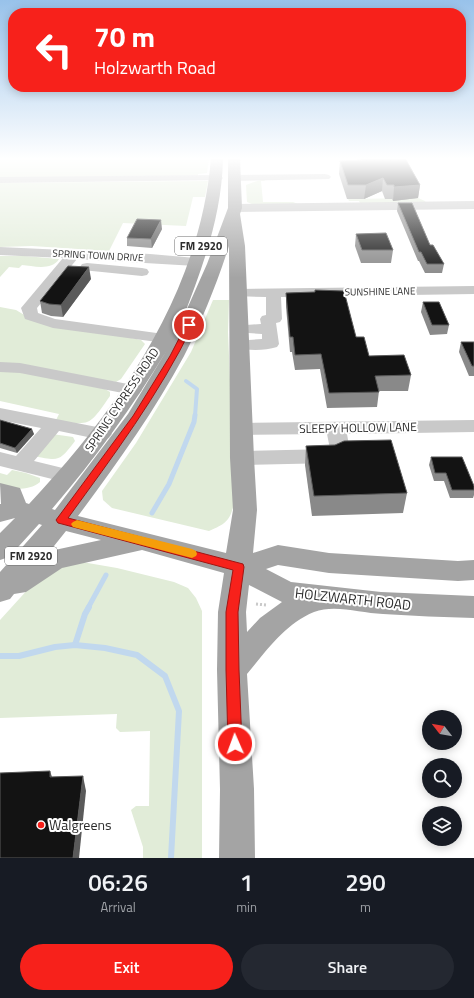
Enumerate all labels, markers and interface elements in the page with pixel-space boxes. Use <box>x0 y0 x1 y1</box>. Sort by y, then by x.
text: 70 m <box>94 15 155 58</box>
icon: left <box>28 24 80 76</box>
text: Holzwarth Road <box>94 54 216 81</box>
road number: FM 2920 <box>175 237 227 255</box>
street label: SPRING TOWN DRIVE <box>52 246 144 265</box>
street label: SUNSHINE LANE <box>344 283 416 300</box>
pin <box>172 308 206 342</box>
icon: arrive <box>178 314 200 336</box>
street label: SPRING CYPRESS ROAD <box>80 344 164 456</box>
street label: SLEEPY HOLLOW LANE <box>299 417 417 438</box>
road number: FM 2920 <box>5 547 57 565</box>
street label: HOLZWARTH ROAD <box>294 582 412 615</box>
north arrow <box>422 710 462 750</box>
map controls <box>422 710 462 846</box>
position arrow <box>214 723 256 765</box>
button: search <box>422 758 462 798</box>
button: layers <box>422 806 462 846</box>
place label: Walgreens <box>49 814 112 835</box>
marker: Walgreens <box>36 820 46 830</box>
text: 06:26 <box>88 864 148 900</box>
text: 1 <box>240 864 253 900</box>
text: 290 <box>345 864 386 900</box>
text: Arrival <box>100 897 136 917</box>
text: min <box>236 897 257 917</box>
text: m <box>360 897 371 917</box>
button: Exit <box>20 944 233 990</box>
button: Share <box>241 944 454 990</box>

